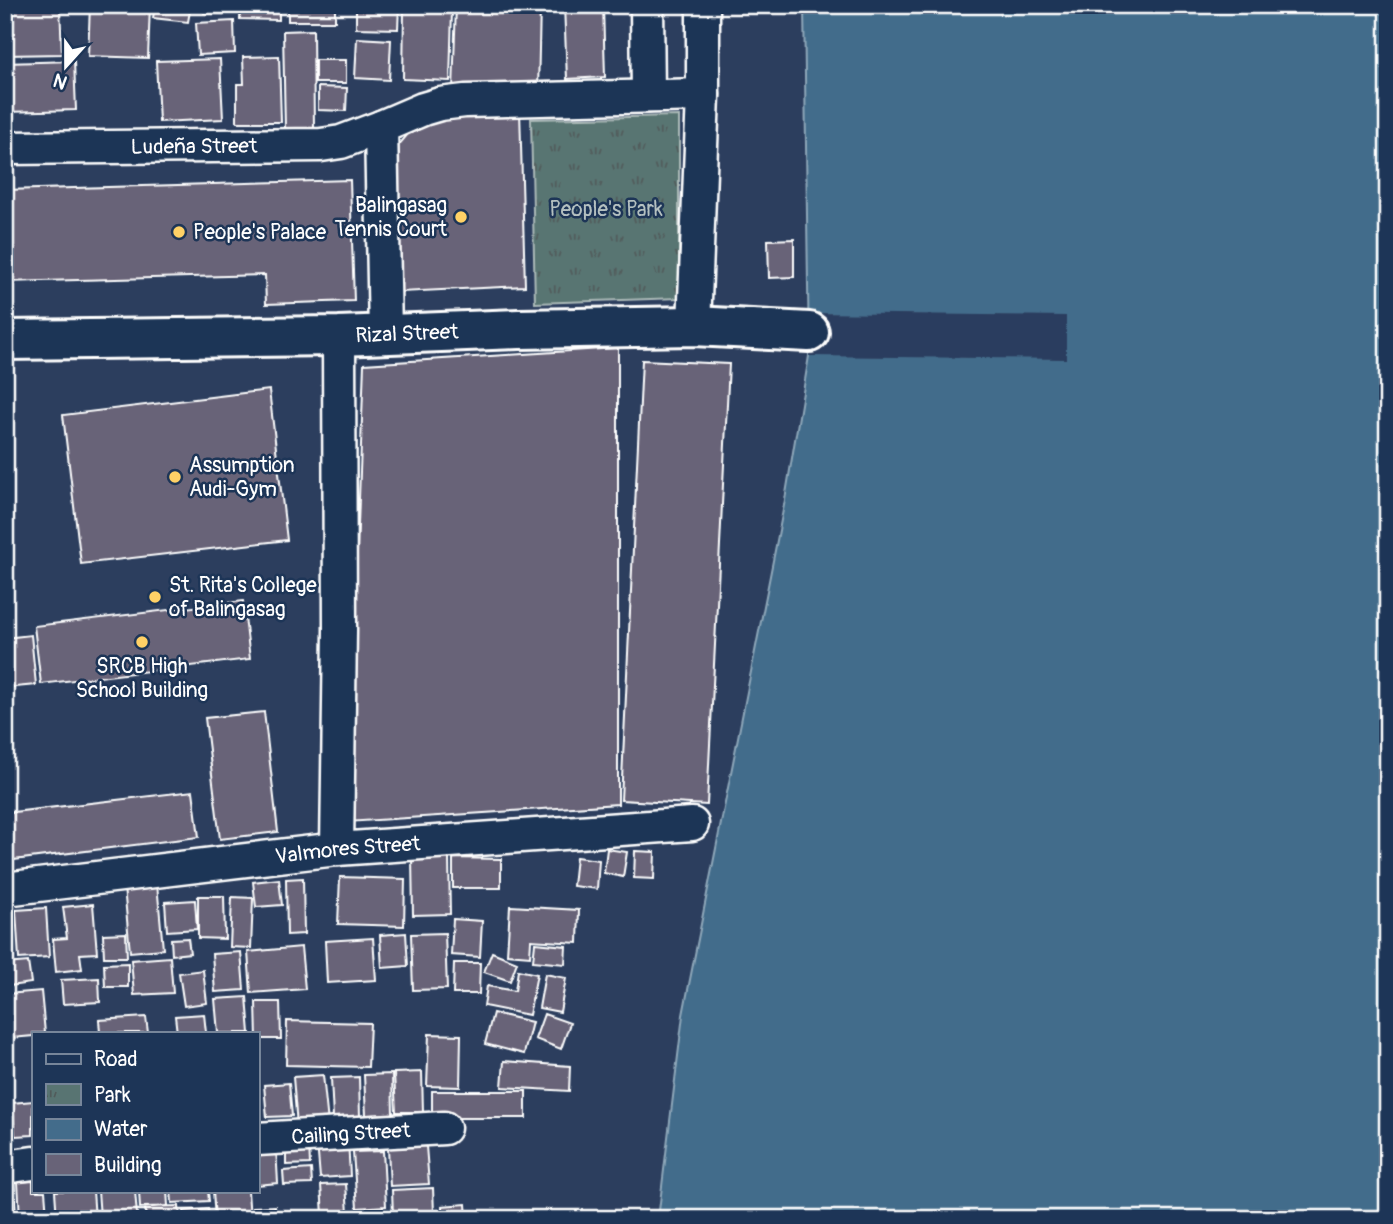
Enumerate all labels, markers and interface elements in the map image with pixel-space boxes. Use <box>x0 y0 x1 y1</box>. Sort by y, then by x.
north arrow <box>32 32 102 102</box>
text: N <box>50 67 71 94</box>
street label: Ludeña Street <box>131 132 258 160</box>
place label: Balingasag Tennis Court <box>334 192 448 243</box>
park label: People's Park <box>549 196 663 223</box>
marker: Balingasag Tennis Court <box>453 209 469 225</box>
place label: People's Palace <box>193 219 327 246</box>
marker: People's Palace <box>171 224 187 240</box>
street label: Rizal Street <box>355 318 460 349</box>
place label: Assumption Audi-Gym <box>189 452 295 503</box>
marker: Assumption Audi-Gym <box>167 469 183 485</box>
place label: St. Rita's College of Balingasag <box>169 572 317 623</box>
marker: St. Rita's College of Balingasag <box>147 589 163 605</box>
marker: SRCB High School Building <box>134 634 150 650</box>
place label: SRCB High School Building <box>76 653 208 704</box>
street label: Valmores Street <box>274 830 422 870</box>
legend <box>32 1032 259 1192</box>
text: Road <box>94 1046 138 1073</box>
text: Park <box>94 1082 131 1109</box>
text: Water <box>94 1116 148 1143</box>
street label: Cailing Street <box>291 1116 412 1150</box>
text: Building <box>94 1152 161 1179</box>

